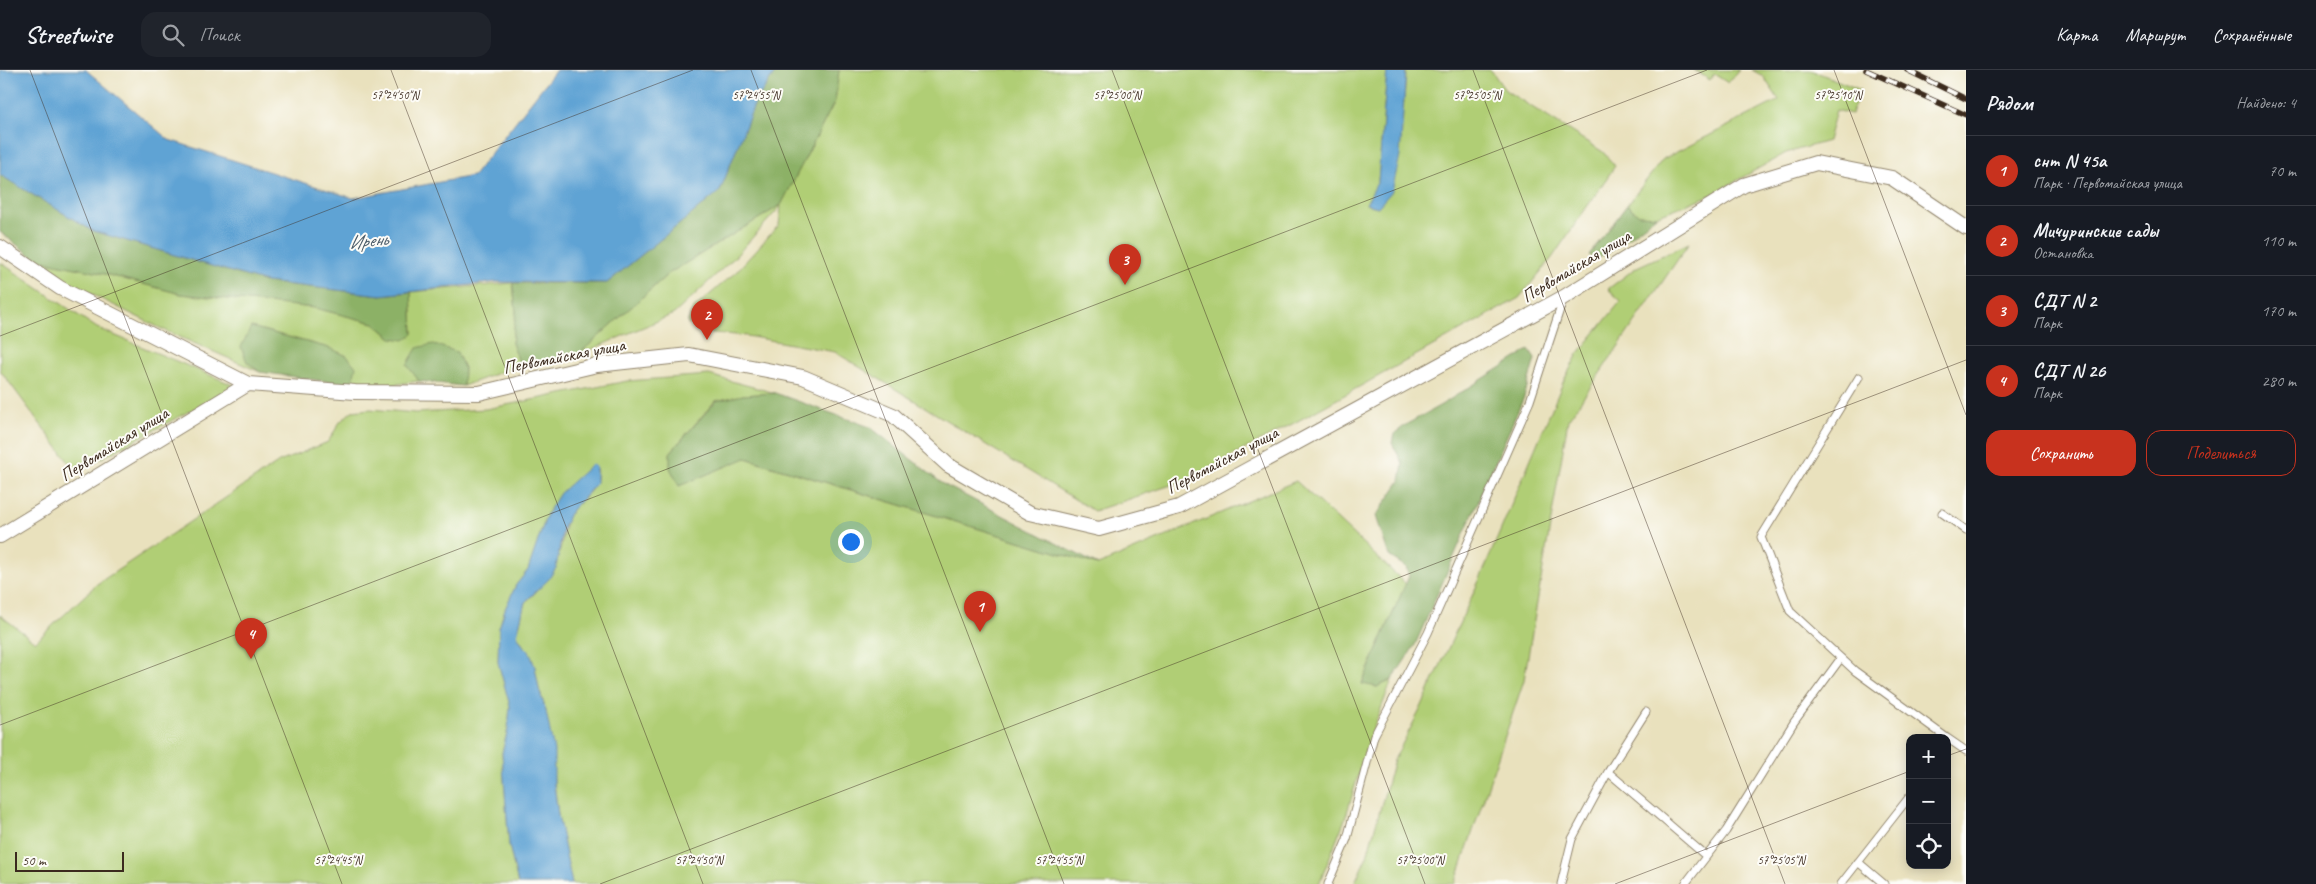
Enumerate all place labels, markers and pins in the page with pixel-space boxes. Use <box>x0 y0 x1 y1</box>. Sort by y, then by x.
pin: 3 <box>1109 244 1141 285</box>
pin: 2 <box>691 299 723 340</box>
pin: 1 <box>964 591 996 632</box>
pin: 4 <box>235 618 267 659</box>

